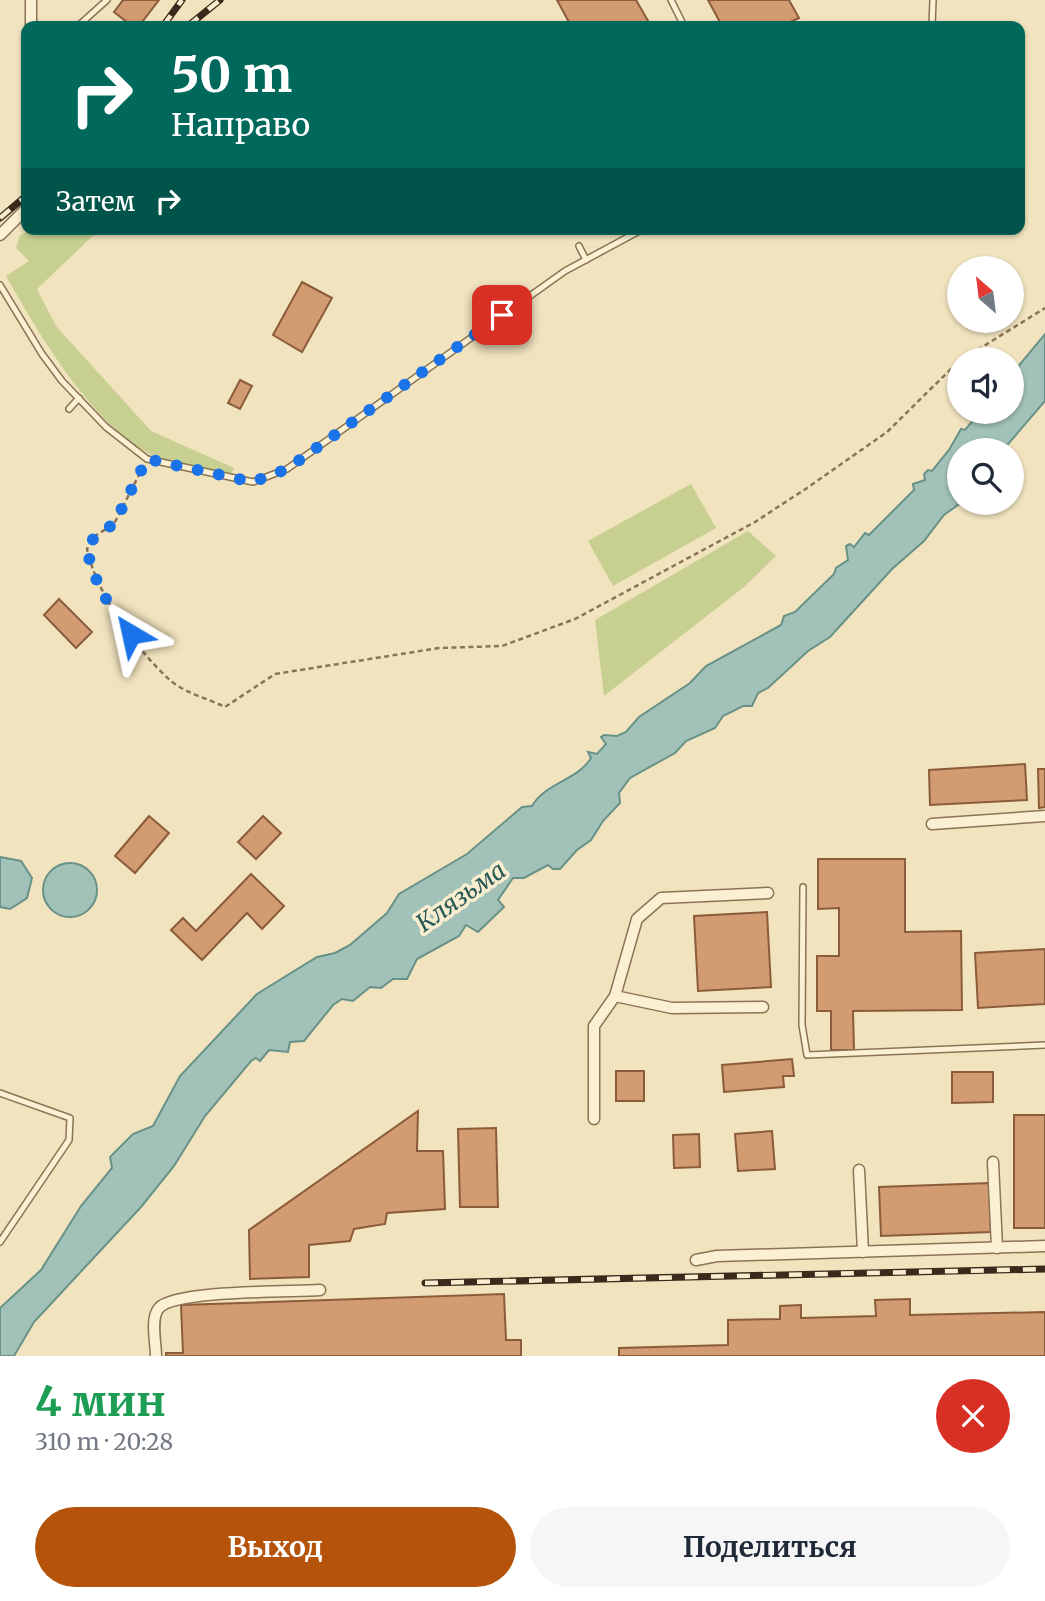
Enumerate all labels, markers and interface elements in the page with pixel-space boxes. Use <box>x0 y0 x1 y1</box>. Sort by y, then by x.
text: 50 m <box>171 44 292 105</box>
icon: right <box>56 49 147 140</box>
text: Направо <box>171 105 310 145</box>
icon: right <box>149 182 187 220</box>
text: Затем <box>56 185 135 218</box>
north arrow <box>947 256 1024 332</box>
map controls <box>947 256 1024 515</box>
pin <box>472 285 532 345</box>
icon: arrive <box>483 296 521 334</box>
button: sound <box>947 347 1024 424</box>
button: search <box>947 438 1024 515</box>
position arrow <box>94 597 168 671</box>
water label: Клязьма <box>410 855 511 939</box>
text: 4 мин <box>35 1375 166 1427</box>
button: close <box>936 1379 1010 1453</box>
text: 310 m · 20:28 <box>35 1427 173 1456</box>
button: Выход <box>35 1507 516 1587</box>
button: Поделиться <box>530 1507 1010 1587</box>

